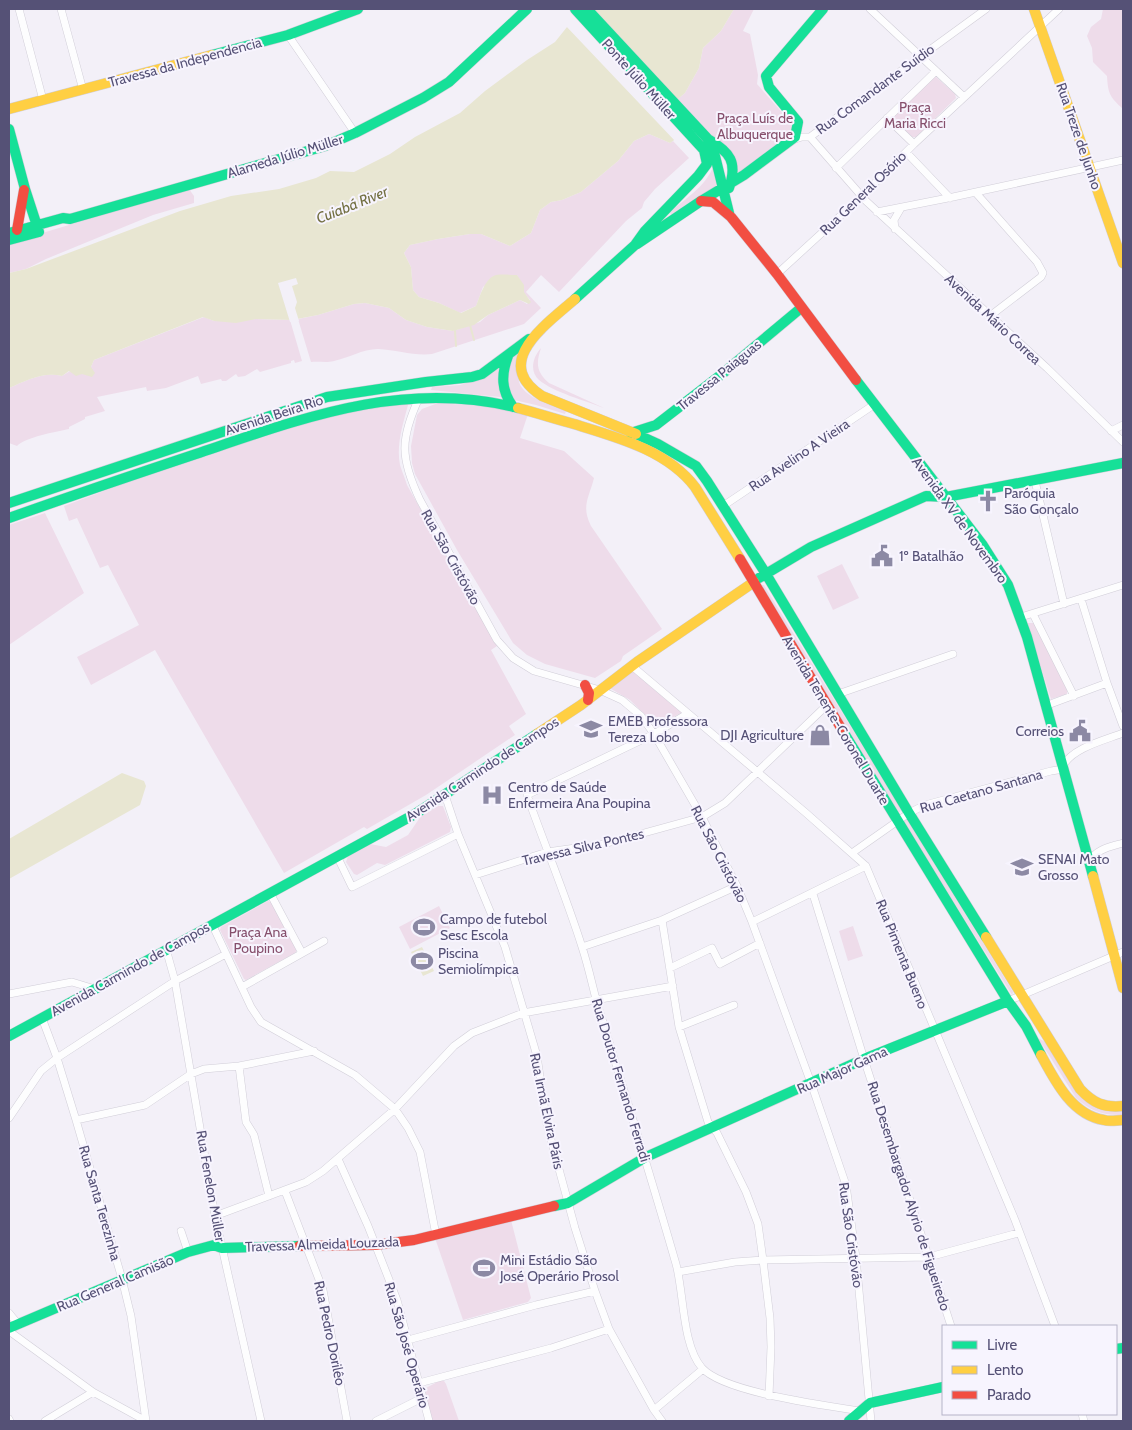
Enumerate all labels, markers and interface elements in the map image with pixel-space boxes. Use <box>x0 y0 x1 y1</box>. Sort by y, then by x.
street label: Travessa da Independencia <box>106 33 264 91</box>
street label: Ponte Júlio Müller <box>598 35 680 124</box>
street label: Rua Comandante Suídio <box>812 40 938 138</box>
street label: Rua Treze de Junho <box>1052 80 1106 192</box>
park label: Praça Maria Ricci <box>884 98 946 132</box>
park label: Praça Luís de Albuquerque <box>717 109 793 143</box>
street label: Alameda Júlio Müller <box>225 130 346 182</box>
street label: Rua General Osório <box>816 147 910 239</box>
water label: Cuiabá River <box>314 182 392 228</box>
street label: Avenida Mário Correa <box>941 270 1045 369</box>
street label: Travessa Paiaguas <box>673 335 765 415</box>
street label: Avenida Beira Rio <box>223 391 326 439</box>
street label: Rua Avelino A Vieira <box>745 415 853 495</box>
street label: Avenida XV de Novembro <box>908 453 1012 587</box>
place label: Paróquia São Gonçalo <box>1004 484 1079 518</box>
church icon: Paróquia São Gonçalo <box>975 488 1001 514</box>
street label: Rua São Cristóvão <box>417 506 485 608</box>
public building icon: 1º Batalhão <box>869 543 895 569</box>
place label: 1º Batalhão <box>899 547 964 565</box>
street label: Avenida Tenente-Coronel Duarte <box>778 632 894 808</box>
place label: EMEB Professora Tereza Lobo <box>608 712 708 746</box>
street label: Avenida Carmindo de Campos <box>402 713 562 825</box>
school or university icon: EMEB Professora Tereza Lobo <box>578 716 604 742</box>
public building icon: Correios <box>1067 718 1093 744</box>
shop icon: DJI Agriculture <box>807 722 833 748</box>
place label: Correios <box>1016 722 1064 740</box>
place label: DJI Agriculture <box>720 726 804 744</box>
street label: Rua Caetano Santana <box>918 765 1045 817</box>
place label: Centro de Saúde Enfermeira Ana Poupina <box>508 778 651 812</box>
hospital icon: Centro de Saúde Enfermeira Ana Poupina <box>479 782 505 808</box>
street label: Rua São Cristóvão <box>687 803 751 906</box>
street label: Travessa Silva Pontes <box>520 824 646 870</box>
place label: SENAI Mato Grosso <box>1038 850 1110 884</box>
school or university icon: SENAI Mato Grosso <box>1009 854 1035 880</box>
street label: Rua Pimenta Bueno <box>872 897 932 1012</box>
place label: Campo de futebol Sesc Escola <box>440 910 548 944</box>
sports icon: Campo de futebol Sesc Escola <box>411 914 437 940</box>
street label: Avenida Carmindo de Campos <box>47 918 213 1020</box>
park label: Praça Ana Poupino <box>229 923 287 957</box>
place label: Piscina Semiolímpica <box>438 944 519 978</box>
sports icon: Piscina Semiolímpica <box>409 948 435 974</box>
street label: Rua Doutor Fernando Ferradi <box>588 996 654 1164</box>
street label: Rua Major Gama <box>794 1042 890 1098</box>
street label: Rua Irmã Elvira Páris <box>526 1051 568 1171</box>
street label: Rua Desembargador Alyrio de Figueiredo <box>863 1079 955 1313</box>
street label: Rua Fenelon Müller <box>192 1129 230 1244</box>
street label: Rua Santa Terezinha <box>75 1143 125 1263</box>
street label: Rua São Cristóvão <box>835 1181 867 1289</box>
street label: Travessa Almeida Louzada <box>245 1232 400 1256</box>
street label: Rua General Camisão <box>54 1250 176 1316</box>
place label: Mini Estádio São José Operário Prosol <box>499 1251 619 1285</box>
sports icon: Mini Estádio São José Operário Prosol <box>471 1255 497 1281</box>
street label: Rua Pedro Dorilêo <box>310 1279 350 1387</box>
street label: Rua São José Operário <box>380 1280 434 1410</box>
legend <box>942 1325 1117 1415</box>
text: Livre <box>987 1336 1018 1354</box>
text: Lento <box>987 1361 1024 1379</box>
text: Parado <box>987 1386 1031 1404</box>

